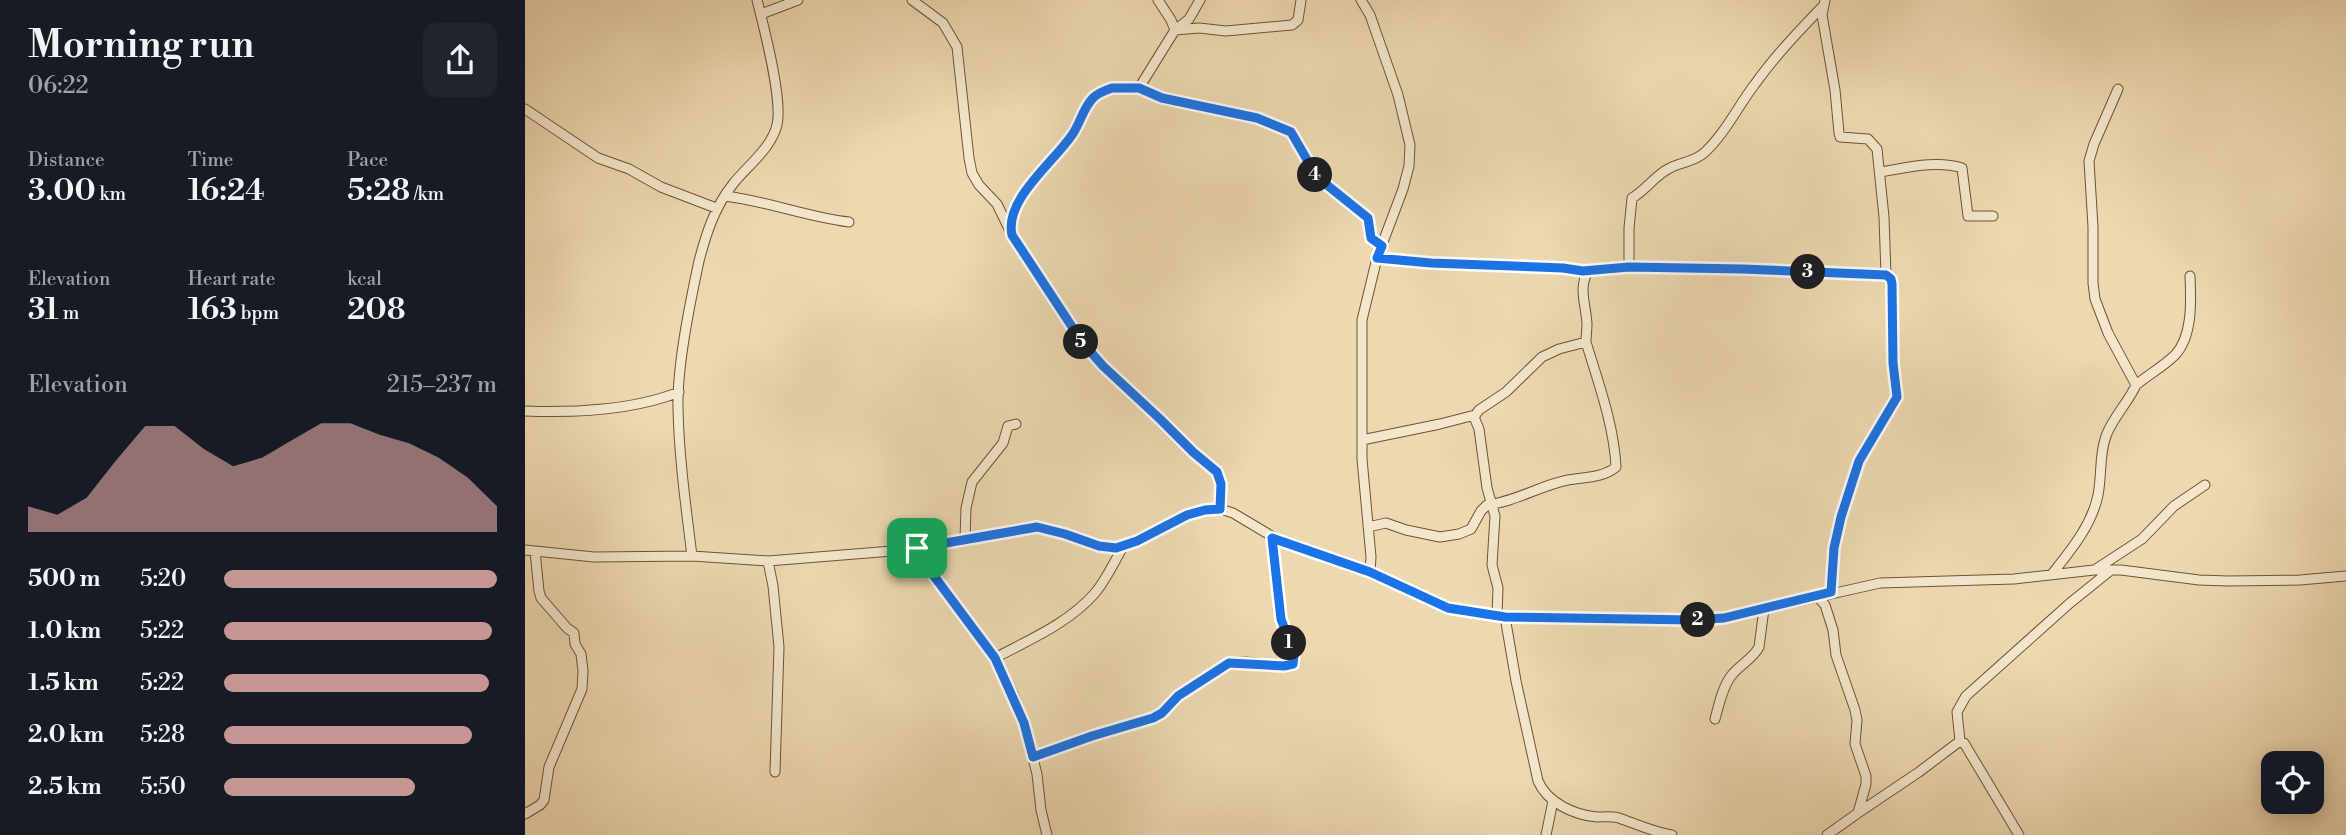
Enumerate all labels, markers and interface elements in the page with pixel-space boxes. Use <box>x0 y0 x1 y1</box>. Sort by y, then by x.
text: Morning run <box>28 22 254 69</box>
button: share <box>423 23 497 97</box>
text: 06:22 <box>28 72 89 100</box>
text: Distance <box>28 148 105 172</box>
text: Time <box>188 148 233 172</box>
text: Pace <box>347 148 388 172</box>
pin: 4 <box>1297 158 1333 192</box>
text: 4 <box>1308 162 1321 186</box>
text: 3.00 <box>28 172 96 210</box>
text: 16:24 <box>188 172 265 210</box>
text: 5:28 <box>347 172 410 210</box>
text: km <box>96 182 126 206</box>
text: /km <box>410 182 444 206</box>
pin: 3 <box>1791 254 1825 290</box>
text: 3 <box>1802 259 1813 283</box>
text: Elevation <box>28 267 110 291</box>
text: Heart rate <box>188 267 275 291</box>
text: kcal <box>347 267 382 291</box>
text: 31 <box>28 291 59 329</box>
text: 163 <box>188 291 237 329</box>
text: 208 <box>347 291 406 329</box>
text: m <box>59 301 79 325</box>
text: bpm <box>237 301 279 325</box>
pin: 5 <box>1063 324 1099 360</box>
text: 5 <box>1075 329 1086 353</box>
text: Elevation <box>28 371 128 399</box>
text: 215–237 m <box>387 371 497 399</box>
pin <box>887 518 947 578</box>
icon: arrive <box>898 529 936 567</box>
text: 500 m <box>28 565 100 593</box>
text: 5:20 <box>140 565 186 593</box>
pin: 2 <box>1681 602 1715 638</box>
text: 2 <box>1692 607 1703 631</box>
text: 1.0 km <box>28 617 101 645</box>
text: 5:22 <box>140 617 184 645</box>
pin: 1 <box>1271 626 1307 660</box>
text: 1 <box>1284 630 1293 654</box>
text: 1.5 km <box>28 669 99 697</box>
text: 5:22 <box>140 669 184 697</box>
text: 2.0 km <box>28 721 104 749</box>
text: 5:28 <box>140 721 185 749</box>
map controls <box>2261 751 2324 814</box>
button: locate <box>2261 751 2324 814</box>
text: 2.5 km <box>28 773 102 801</box>
text: 5:50 <box>140 773 186 801</box>

